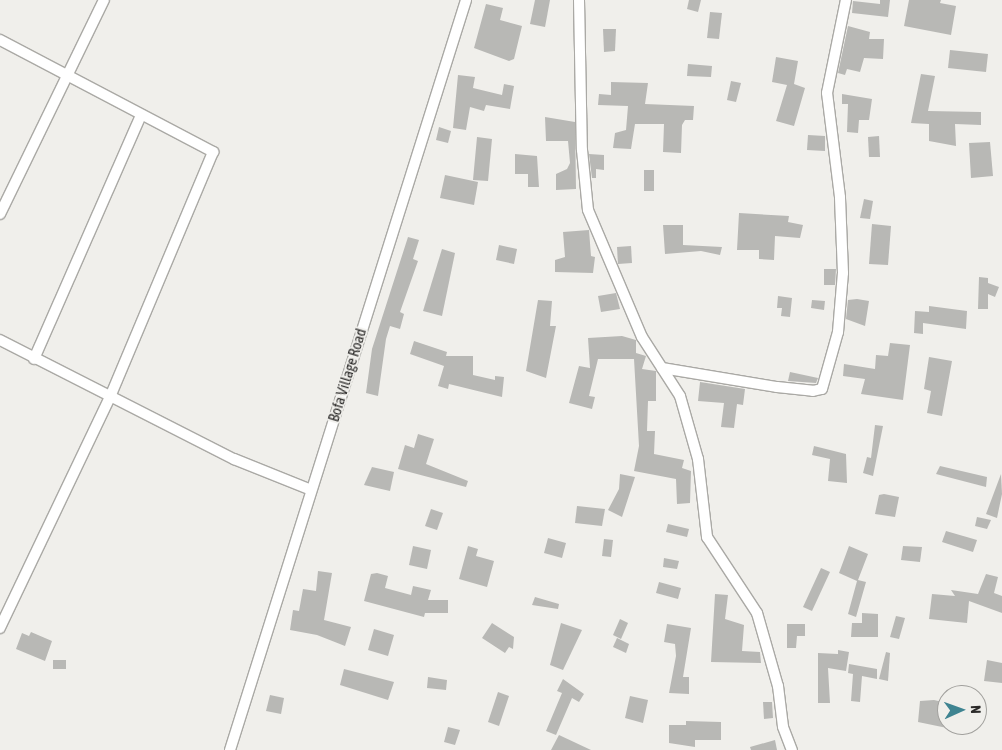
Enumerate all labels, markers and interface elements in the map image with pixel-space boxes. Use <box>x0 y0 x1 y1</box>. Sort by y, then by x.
street label: Bofa Village Road <box>324 326 370 424</box>
north arrow <box>937 685 987 735</box>
text: N <box>968 705 984 714</box>

